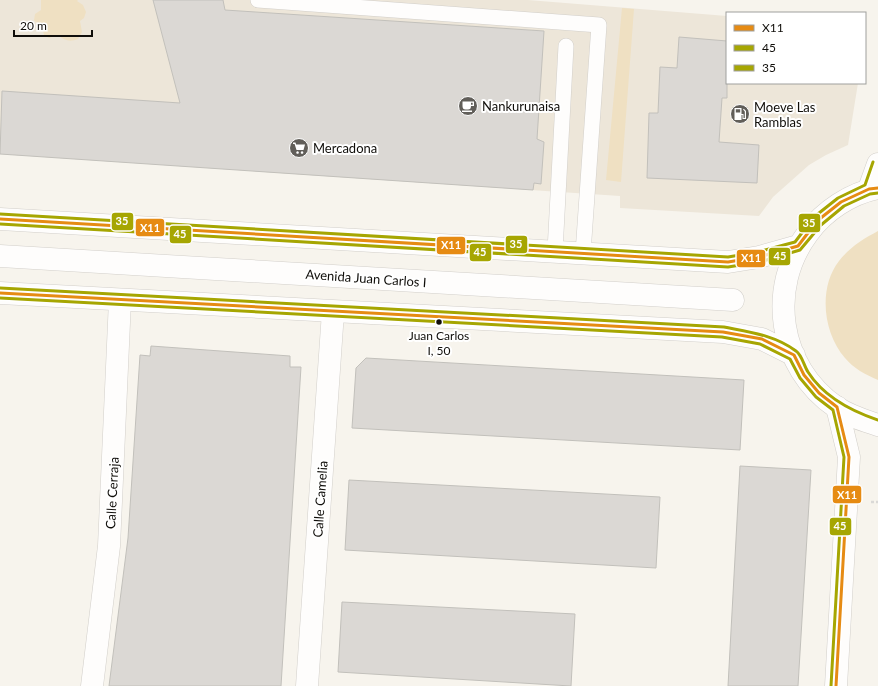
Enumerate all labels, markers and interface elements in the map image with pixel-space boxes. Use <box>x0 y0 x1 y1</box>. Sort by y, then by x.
scale bar <box>14 12 92 38</box>
legend <box>726 12 866 84</box>
text: 20 m <box>20 18 47 33</box>
text: X11 <box>762 20 784 35</box>
text: 45 <box>762 40 776 55</box>
text: 35 <box>762 60 776 75</box>
cafe icon: Nankurunaisa <box>457 95 479 117</box>
place label: Nankurunaisa <box>482 98 560 114</box>
place label: Moeve Las Ramblas <box>754 99 816 130</box>
fuel station icon: Moeve Las Ramblas <box>729 103 751 125</box>
supermarket icon: Mercadona <box>288 137 310 159</box>
place label: Mercadona <box>313 140 377 156</box>
line badge: 35 <box>111 212 134 231</box>
line badge: 35 <box>798 213 821 233</box>
text: 35 <box>116 214 128 227</box>
text: 35 <box>803 216 815 229</box>
line badge: X11 <box>135 218 165 237</box>
text: X11 <box>140 221 160 234</box>
line badge: 45 <box>169 225 192 244</box>
text: 45 <box>174 227 186 240</box>
line badge: 35 <box>505 235 528 254</box>
line badge: X11 <box>436 236 466 255</box>
text: 35 <box>510 237 522 250</box>
text: X11 <box>441 238 461 251</box>
line badge: 45 <box>469 243 492 262</box>
text: 45 <box>474 245 486 258</box>
line badge: 45 <box>768 247 791 266</box>
line badge: X11 <box>736 249 766 268</box>
text: 45 <box>774 249 786 262</box>
text: X11 <box>741 251 761 264</box>
street label: Avenida Juan Carlos I <box>305 266 427 290</box>
marker: Juan Carlos I, 50 <box>434 317 444 327</box>
place label: Juan Carlos I, 50 <box>409 328 469 358</box>
street label: Calle Cerraja <box>102 456 122 530</box>
street label: Calle Camelia <box>309 460 331 538</box>
line badge: X11 <box>832 485 862 504</box>
text: X11 <box>837 488 857 501</box>
line badge: 45 <box>829 517 852 536</box>
text: 45 <box>834 519 846 532</box>

